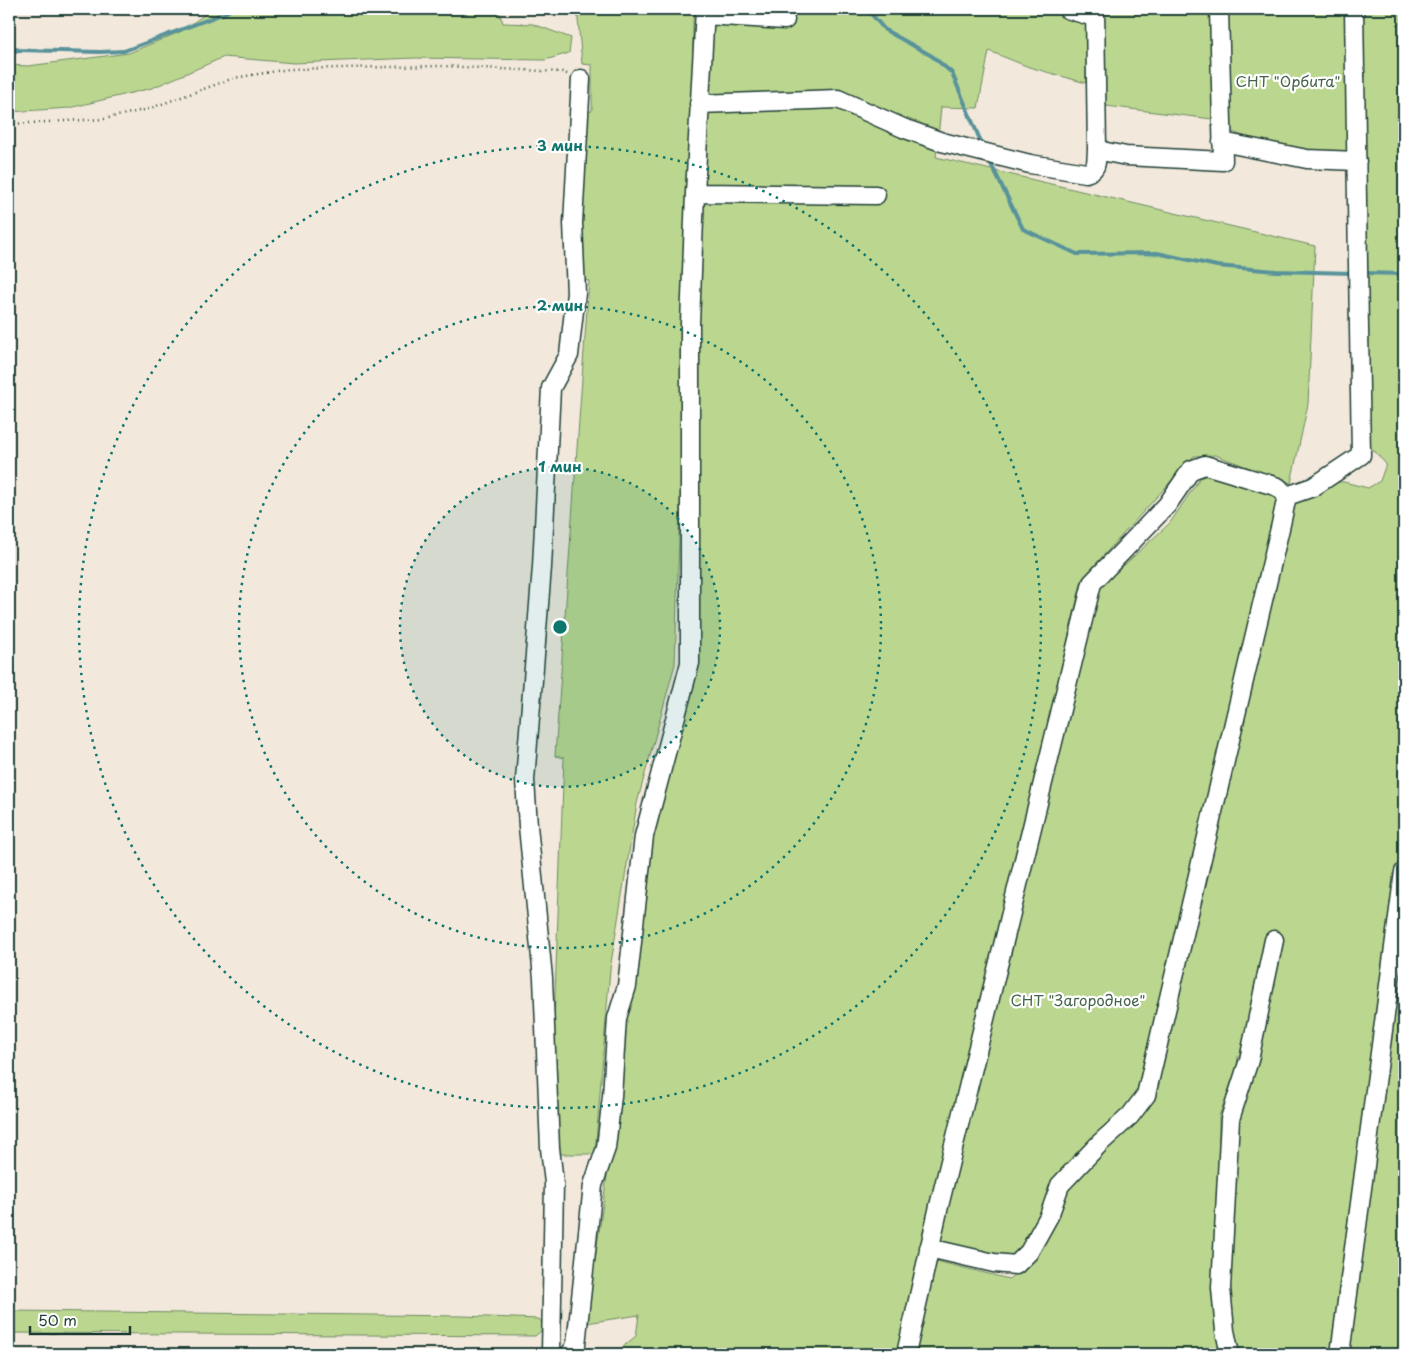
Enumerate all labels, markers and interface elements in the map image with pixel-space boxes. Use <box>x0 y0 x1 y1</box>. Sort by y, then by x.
park label: CНТ "Орбита" <box>1236 69 1340 92</box>
text: 3 мин <box>537 133 583 156</box>
text: 2 мин <box>537 293 584 316</box>
text: 1 мин <box>538 454 582 477</box>
centre of rings <box>551 618 569 636</box>
park label: СНТ "Загородное" <box>1011 988 1145 1011</box>
scale bar <box>30 1303 130 1335</box>
text: 50 m <box>38 1308 77 1331</box>

